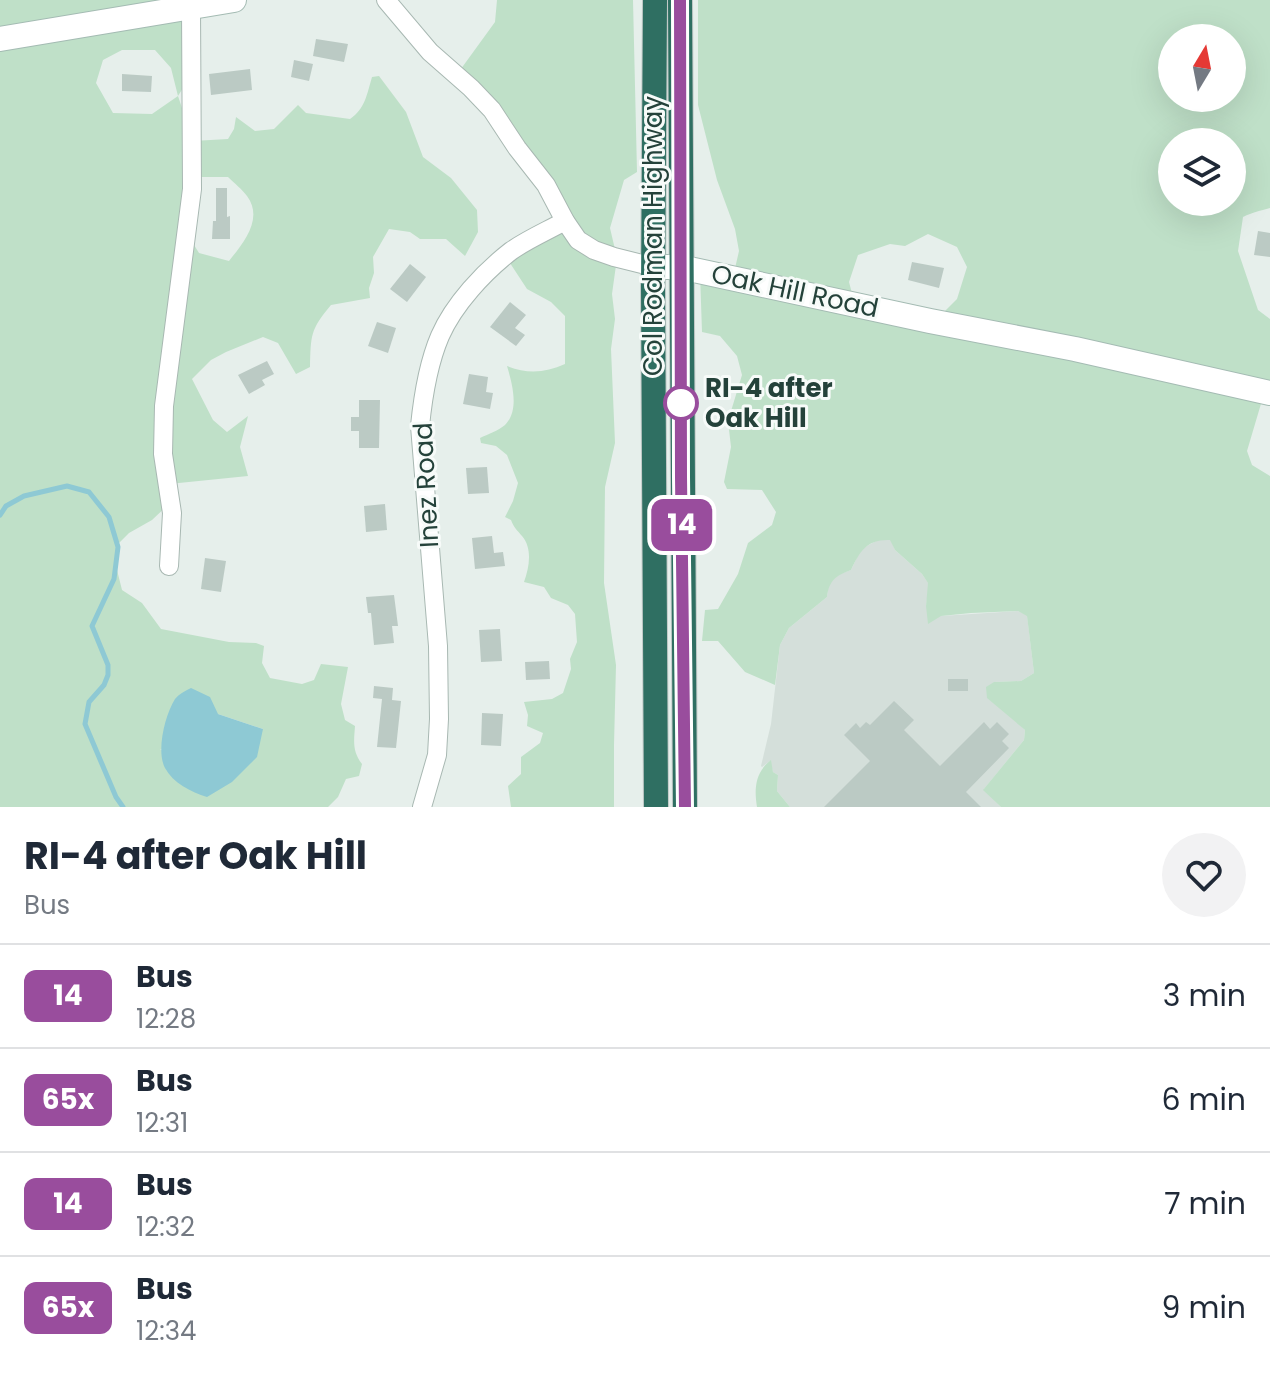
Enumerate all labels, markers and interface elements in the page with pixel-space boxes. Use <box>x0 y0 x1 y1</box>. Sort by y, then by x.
north arrow <box>1158 24 1246 112</box>
map controls <box>1158 24 1246 216</box>
street label: Col Rodman Highway <box>635 96 671 376</box>
button: layers <box>1158 128 1246 216</box>
street label: Oak Hill Road <box>708 256 882 326</box>
place label: RI-4 after Oak Hill <box>705 370 833 436</box>
marker: RI-4 after Oak Hill <box>664 386 698 420</box>
street label: Inez Road <box>405 421 447 549</box>
line badge: 14 <box>646 499 718 551</box>
text: 14 <box>667 505 697 544</box>
text: RI-4 after Oak Hill <box>24 829 367 882</box>
button: heart <box>1162 833 1246 917</box>
text: Bus <box>24 887 70 923</box>
text: Bus <box>136 955 193 998</box>
text: 3 min <box>1163 974 1246 1017</box>
text: 14 <box>53 976 83 1015</box>
text: 12:28 <box>136 1001 196 1037</box>
text: Bus <box>136 1059 193 1102</box>
text: 6 min <box>1161 1078 1246 1121</box>
text: 65x <box>42 1080 94 1119</box>
text: 12:31 <box>136 1105 188 1141</box>
text: Bus <box>136 1163 193 1206</box>
text: 7 min <box>1164 1182 1246 1225</box>
text: 14 <box>53 1184 83 1223</box>
text: 12:32 <box>136 1209 195 1245</box>
text: Bus <box>136 1267 193 1310</box>
text: 9 min <box>1162 1286 1246 1329</box>
text: 65x <box>42 1288 94 1327</box>
text: 12:34 <box>136 1313 196 1349</box>

